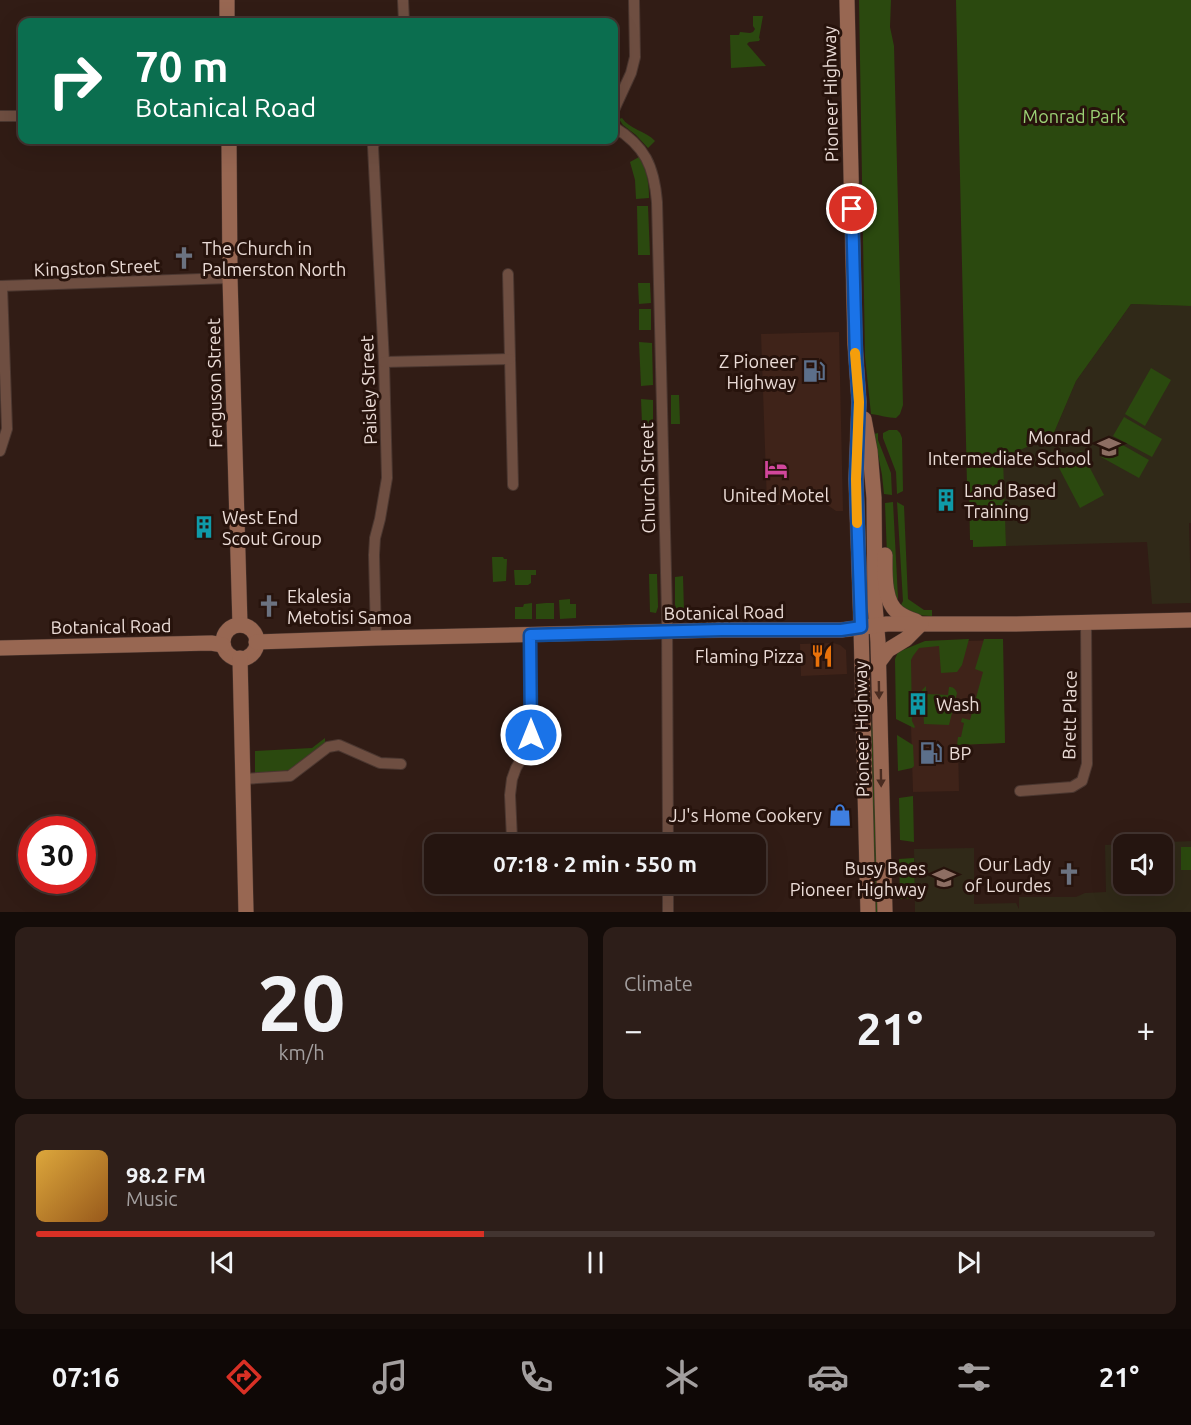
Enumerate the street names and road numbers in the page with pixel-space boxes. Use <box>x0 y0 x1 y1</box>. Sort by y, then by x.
street label: Pioneer Highway <box>819 25 841 162</box>
street label: Kingston Street <box>34 255 160 279</box>
street label: Ferguson Street <box>203 318 225 448</box>
street label: Paisley Street <box>356 335 380 445</box>
street label: Church Street <box>636 422 658 534</box>
street label: Botanical Road <box>663 601 785 623</box>
street label: Botanical Road <box>50 615 172 637</box>
street label: Pioneer Highway <box>850 660 872 797</box>
street label: Brett Place <box>1058 670 1080 760</box>

